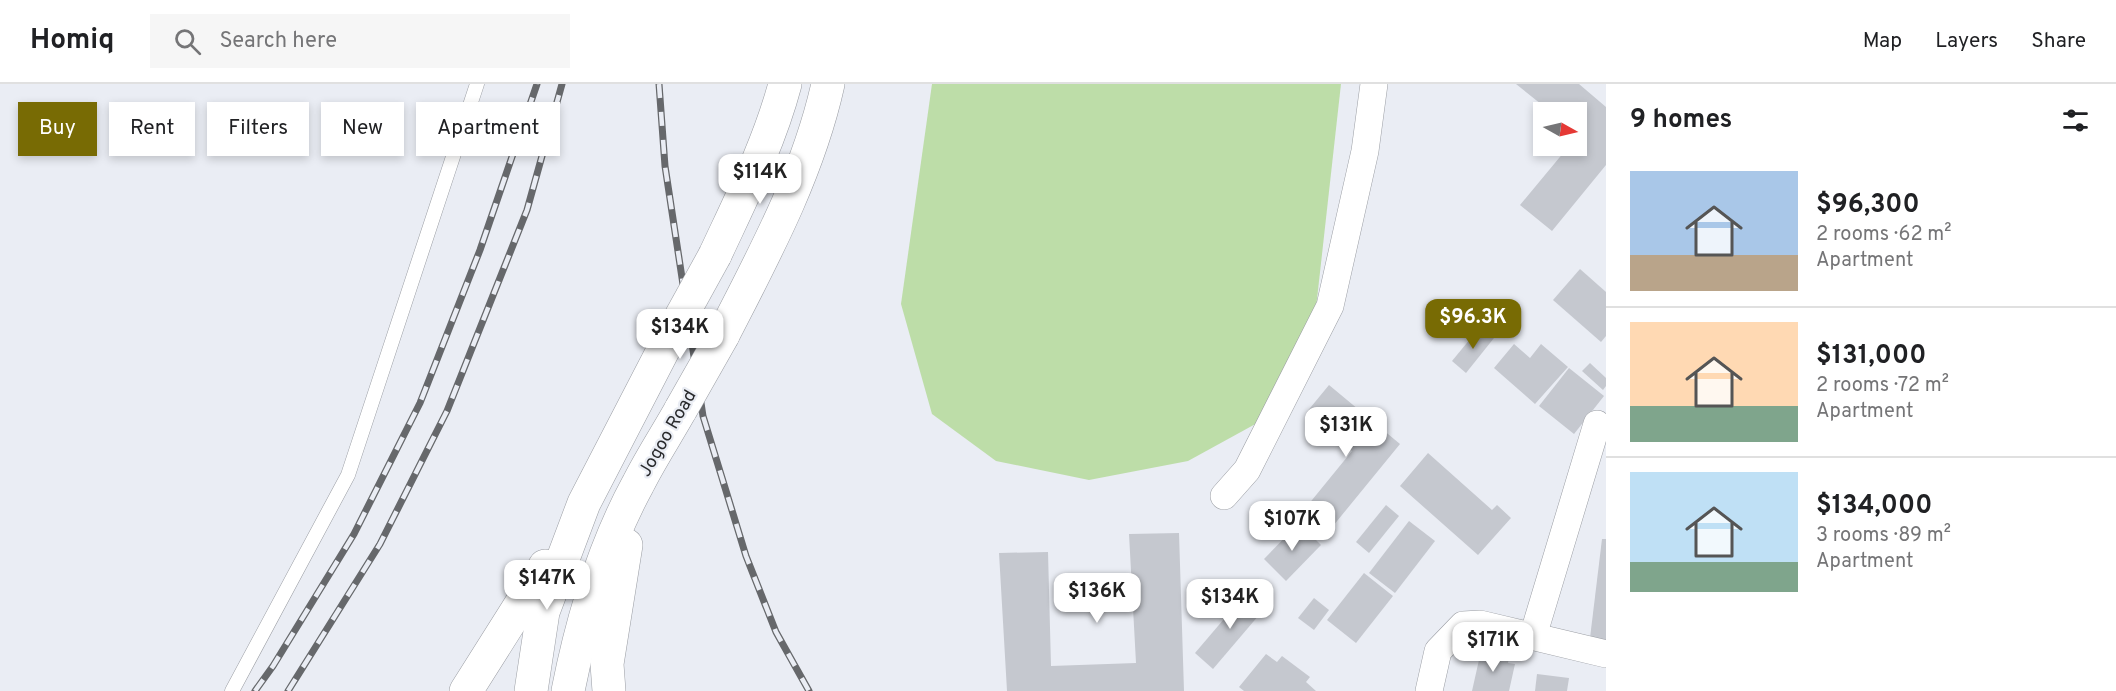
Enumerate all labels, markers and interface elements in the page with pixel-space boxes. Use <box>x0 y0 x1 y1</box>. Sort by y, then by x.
search box <box>150 14 570 68</box>
text: Homiq <box>30 23 114 59</box>
icon: search <box>171 25 204 58</box>
text: Search here <box>219 28 337 55</box>
text: Map <box>1863 28 1902 55</box>
text: Layers <box>1935 28 1998 55</box>
text: Share <box>2031 28 2086 55</box>
chip: Buy <box>18 102 97 156</box>
chip: Rent <box>109 102 195 156</box>
chip: Filters <box>207 102 309 156</box>
chip: New <box>321 102 404 156</box>
chip: Apartment <box>416 102 560 156</box>
north arrow <box>1533 102 1587 156</box>
map controls <box>1533 102 1587 156</box>
text: 9 homes <box>1630 104 1732 137</box>
icon: filters <box>2059 104 2092 137</box>
pin: $114K <box>718 154 802 205</box>
text: $114K <box>732 160 788 186</box>
text: $96,300 <box>1816 189 1920 222</box>
icon: home <box>1678 195 1750 267</box>
text: 2 rooms · 62 m² <box>1816 222 1952 248</box>
text: Apartment <box>1816 248 1914 274</box>
pin: $96.3K <box>1424 299 1522 350</box>
text: $96.3K <box>1439 305 1507 331</box>
pin: $134K <box>638 309 722 360</box>
text: $134K <box>650 315 710 341</box>
text: $131,000 <box>1816 340 1926 373</box>
icon: home <box>1678 346 1750 418</box>
text: 2 rooms · 72 m² <box>1816 373 1949 399</box>
street label: Jogoo Road <box>634 386 702 481</box>
text: Apartment <box>1816 399 1914 425</box>
pin: $131K <box>1304 407 1388 458</box>
text: $131K <box>1319 413 1373 439</box>
text: $134,000 <box>1816 490 1932 523</box>
icon: home <box>1678 496 1750 568</box>
pin: $107K <box>1250 501 1334 552</box>
text: $107K <box>1263 507 1321 533</box>
text: 3 rooms · 89 m² <box>1816 523 1951 549</box>
text: Apartment <box>1816 549 1914 575</box>
pin: $147K <box>505 560 589 611</box>
text: $147K <box>518 566 576 592</box>
pin: $136K <box>1055 573 1139 624</box>
text: $136K <box>1068 579 1126 605</box>
pin: $134K <box>1188 579 1272 630</box>
text: $134K <box>1200 585 1260 611</box>
pin: $171K <box>1451 622 1535 673</box>
text: $171K <box>1466 628 1520 654</box>

